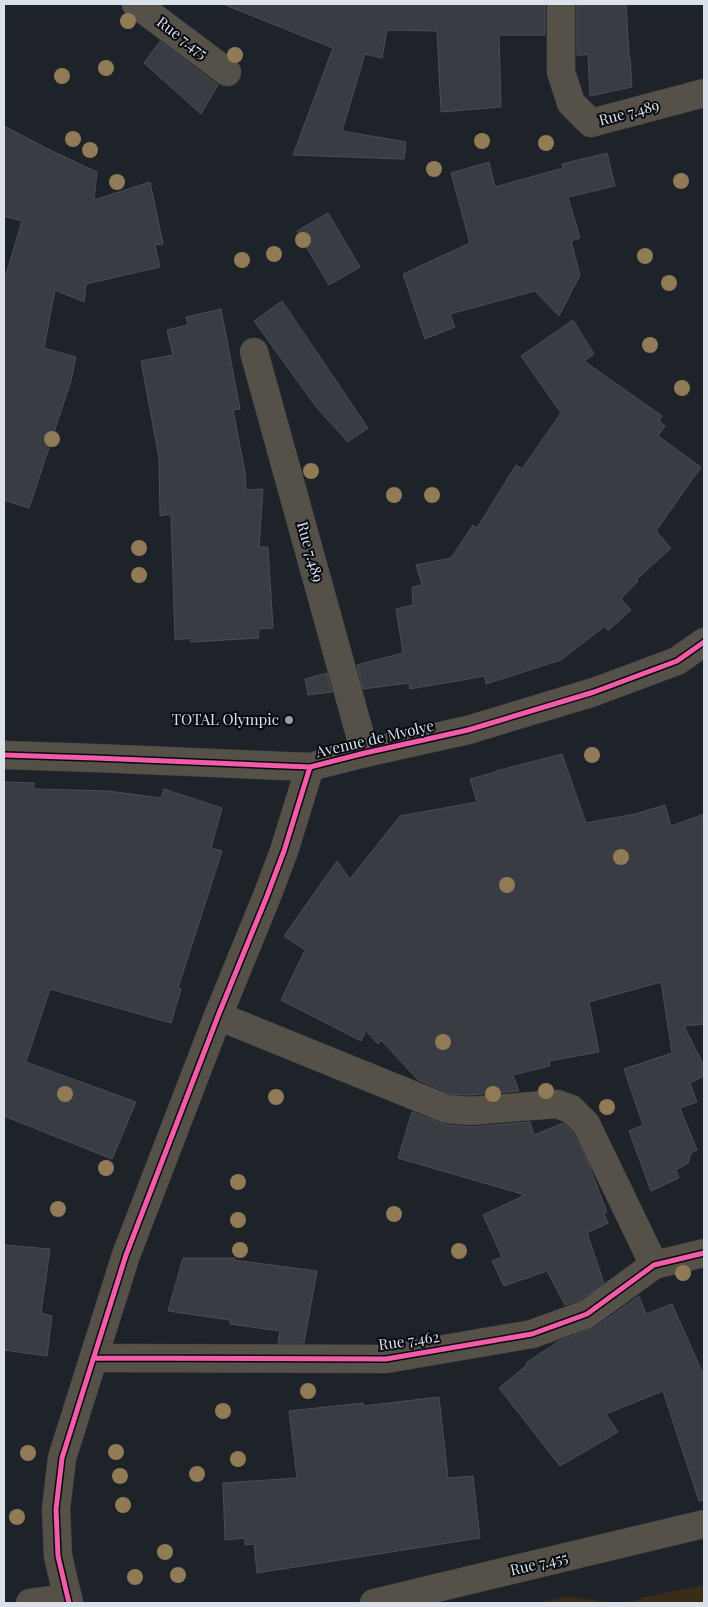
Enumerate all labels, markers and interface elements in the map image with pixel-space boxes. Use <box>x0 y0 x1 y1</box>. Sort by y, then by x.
street label: Rue 7.475 <box>153 12 212 63</box>
street label: Rue 7.489 <box>596 94 661 130</box>
street label: Rue 7.489 <box>293 519 329 584</box>
place label: TOTAL Olympic <box>172 709 279 729</box>
marker: TOTAL Olympic <box>283 714 295 726</box>
street label: Avenue de Mvolye <box>313 715 436 762</box>
street label: Rue 7.462 <box>377 1326 441 1354</box>
street label: Rue 7.455 <box>508 1547 570 1579</box>

